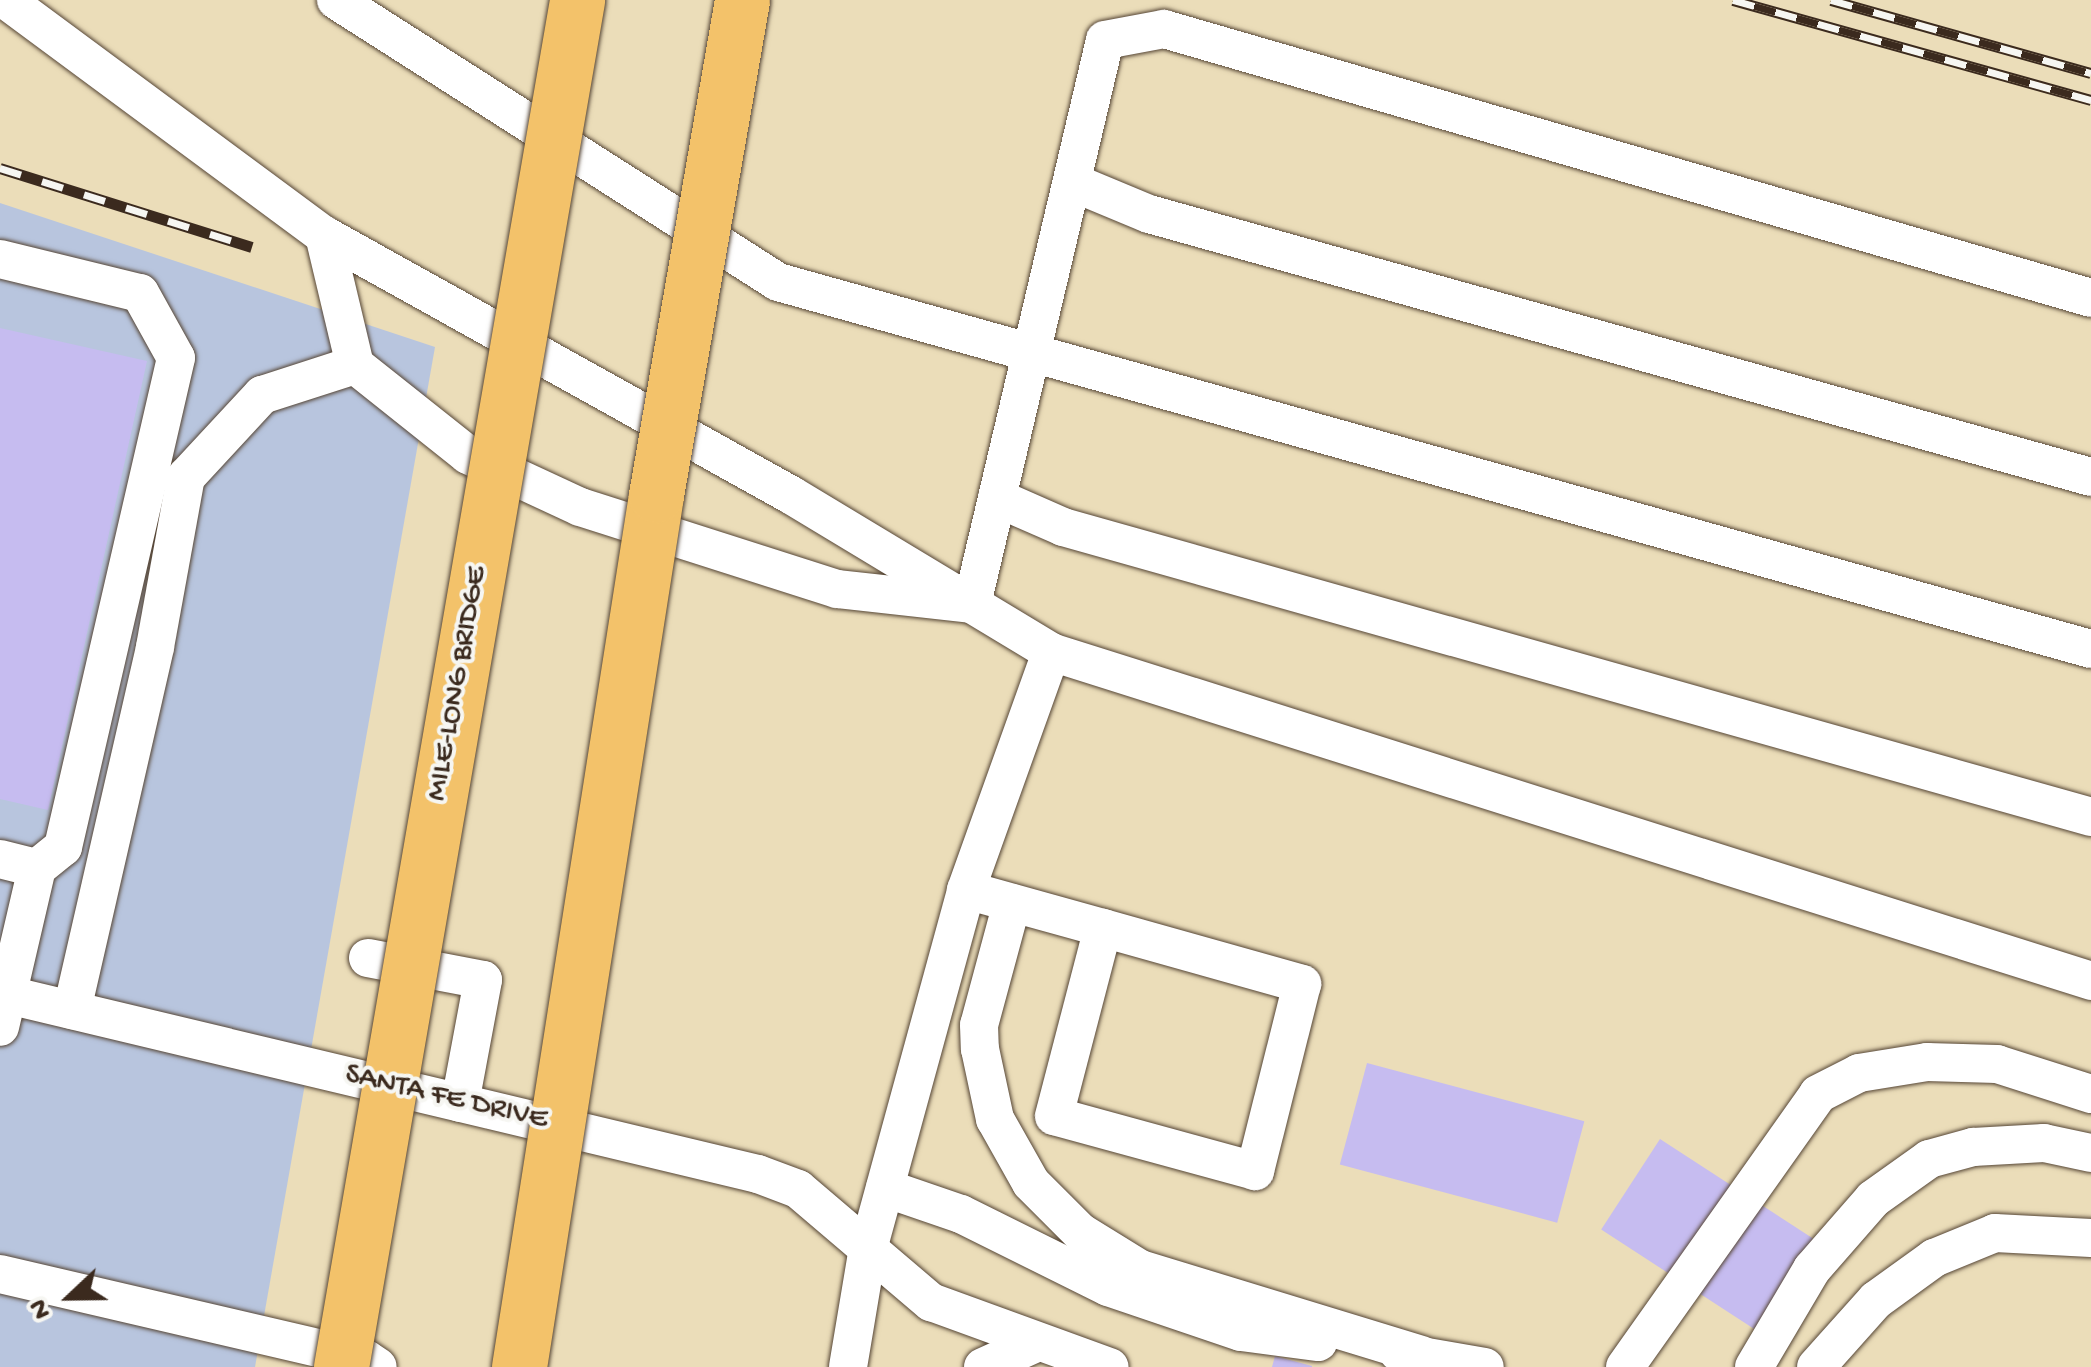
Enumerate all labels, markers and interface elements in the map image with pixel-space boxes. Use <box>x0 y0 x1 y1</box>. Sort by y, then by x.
street label: MILE-LONG BRIDGE <box>421 564 497 804</box>
street label: SANTA FE DRIVE <box>341 1058 551 1140</box>
north arrow <box>20 1247 120 1347</box>
text: N <box>23 1294 60 1323</box>

